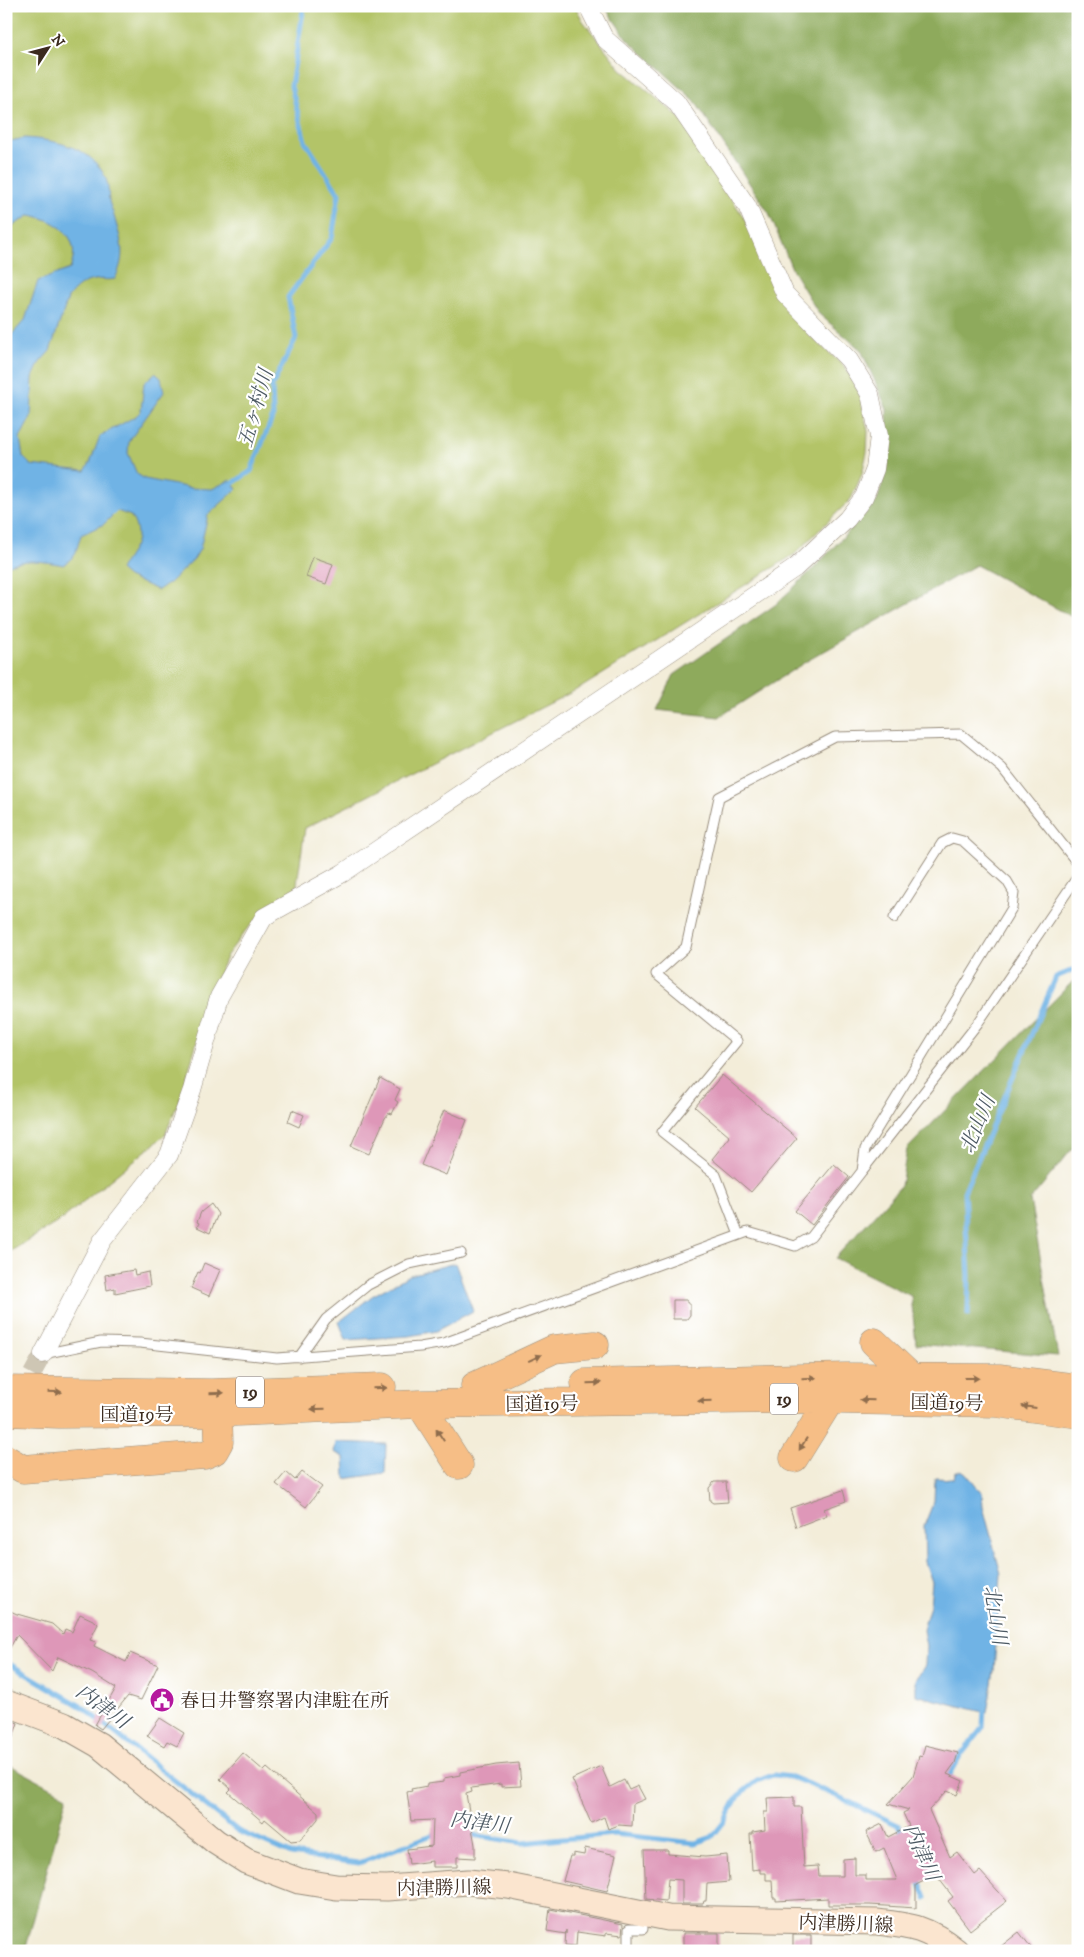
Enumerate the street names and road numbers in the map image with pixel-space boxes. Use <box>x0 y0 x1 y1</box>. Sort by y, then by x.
road number: 19 <box>236 1376 264 1408</box>
road number: 19 <box>770 1384 798 1415</box>
street label: 国道19号 <box>910 1391 984 1416</box>
street label: 国道19号 <box>505 1392 579 1417</box>
street label: 国道19号 <box>100 1404 174 1427</box>
street label: 内津勝川線 <box>396 1876 492 1901</box>
street label: 内津勝川線 <box>798 1911 894 1938</box>

